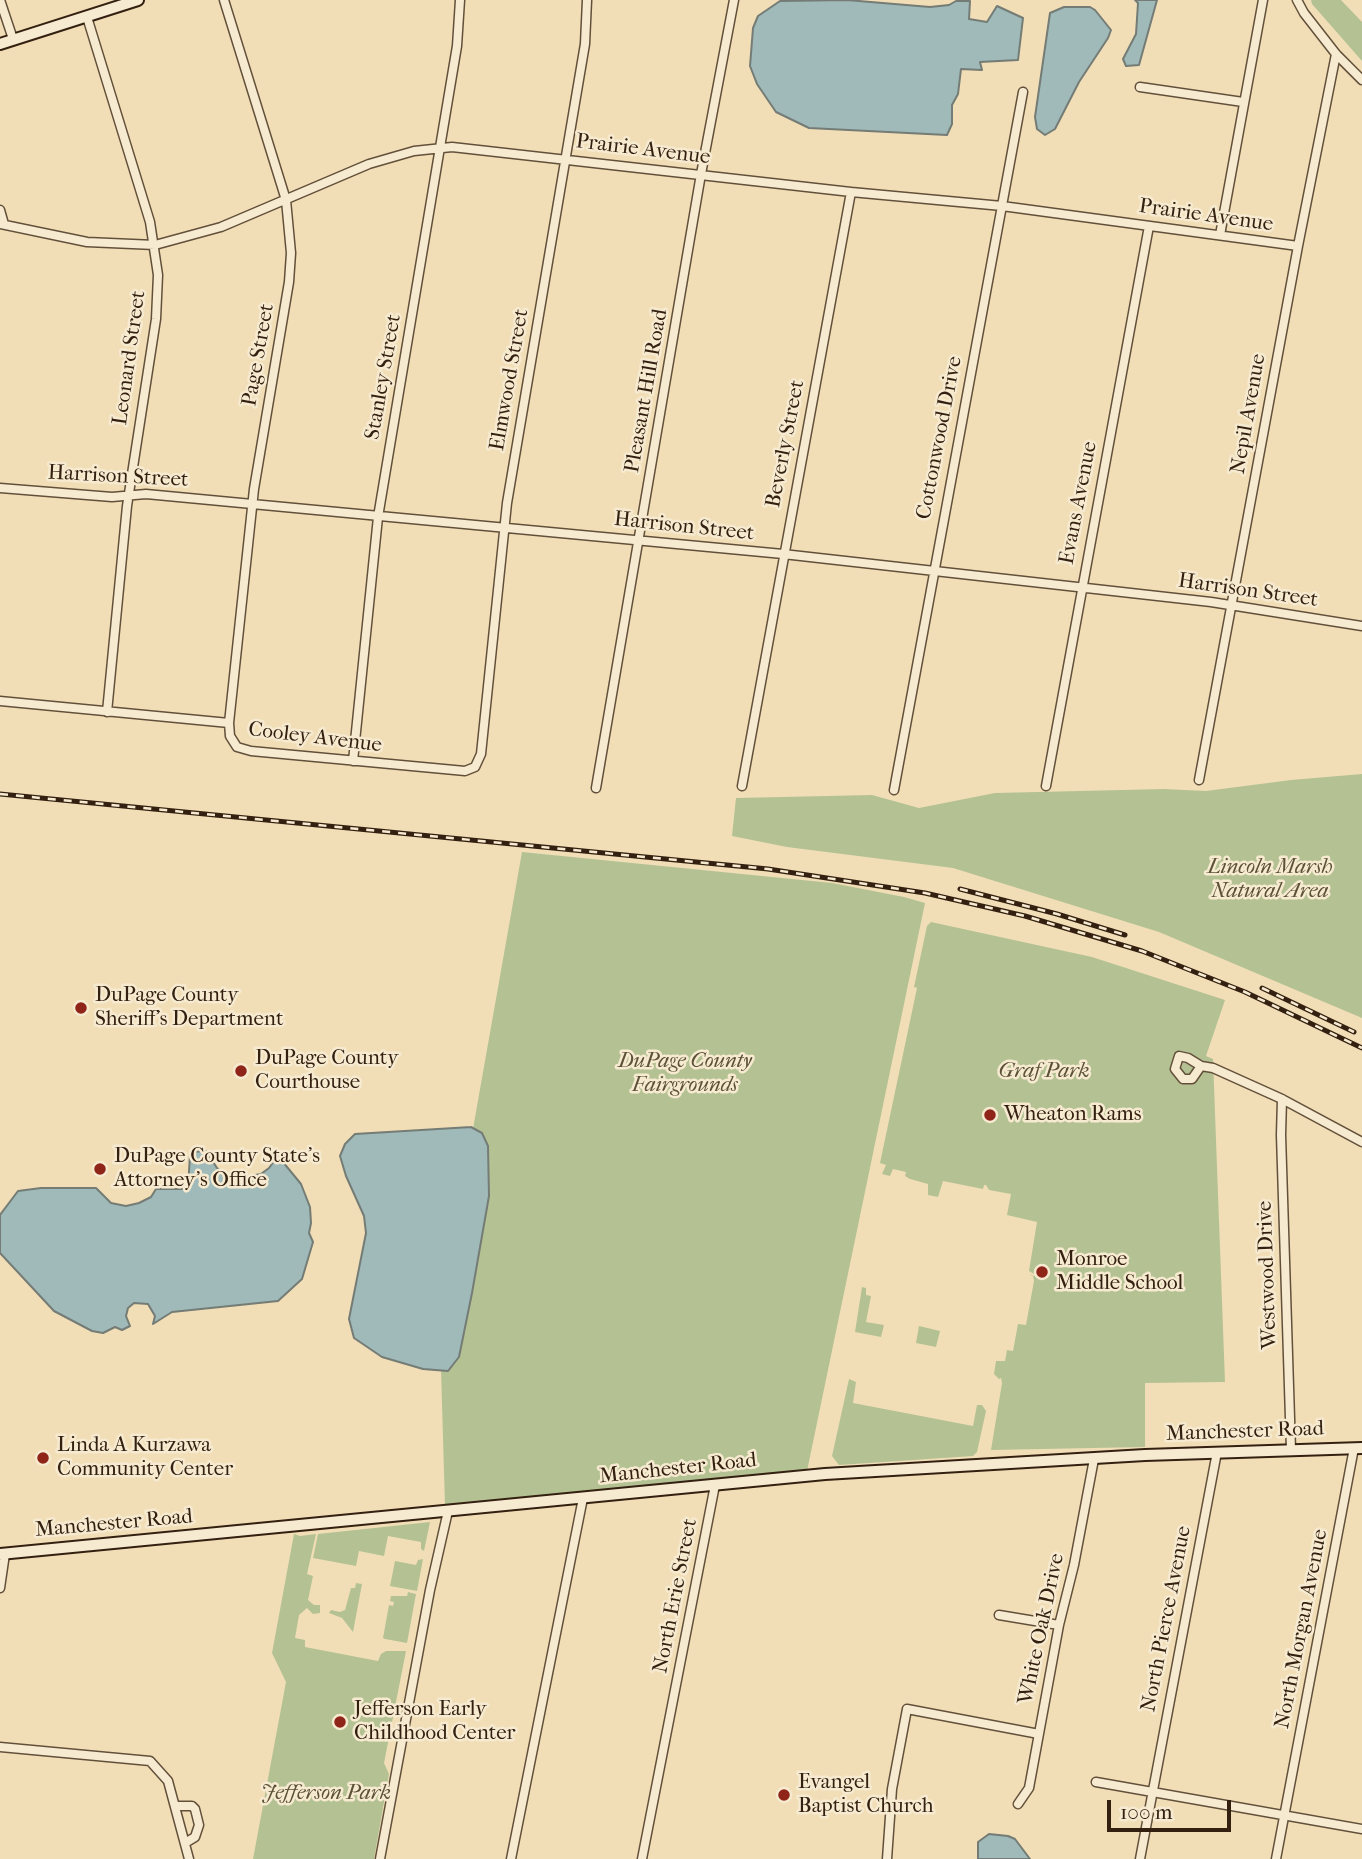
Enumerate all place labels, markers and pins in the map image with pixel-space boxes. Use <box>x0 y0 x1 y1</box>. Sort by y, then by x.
place label: DuPage County Sheriff's Department <box>95 983 283 1033</box>
marker: DuPage County Sheriff's Department <box>73 1000 89 1016</box>
place label: DuPage County Courthouse <box>255 1046 398 1096</box>
marker: DuPage County Courthouse <box>233 1063 249 1079</box>
place label: Wheaton Rams <box>1004 1102 1142 1128</box>
marker: Wheaton Rams <box>982 1107 998 1123</box>
place label: DuPage County State's Attorney's Office <box>114 1144 320 1194</box>
marker: DuPage County State's Attorney's Office <box>92 1161 108 1177</box>
place label: Monroe Middle School <box>1056 1247 1183 1297</box>
marker: Monroe Middle School <box>1034 1264 1050 1280</box>
place label: Linda A Kurzawa Community Center <box>57 1433 233 1483</box>
marker: Linda A Kurzawa Community Center <box>35 1450 51 1466</box>
place label: Jefferson Early Childhood Center <box>354 1697 516 1747</box>
marker: Jefferson Early Childhood Center <box>332 1714 348 1730</box>
place label: Evangel Baptist Church <box>798 1770 934 1820</box>
marker: Evangel Baptist Church <box>776 1787 792 1803</box>

